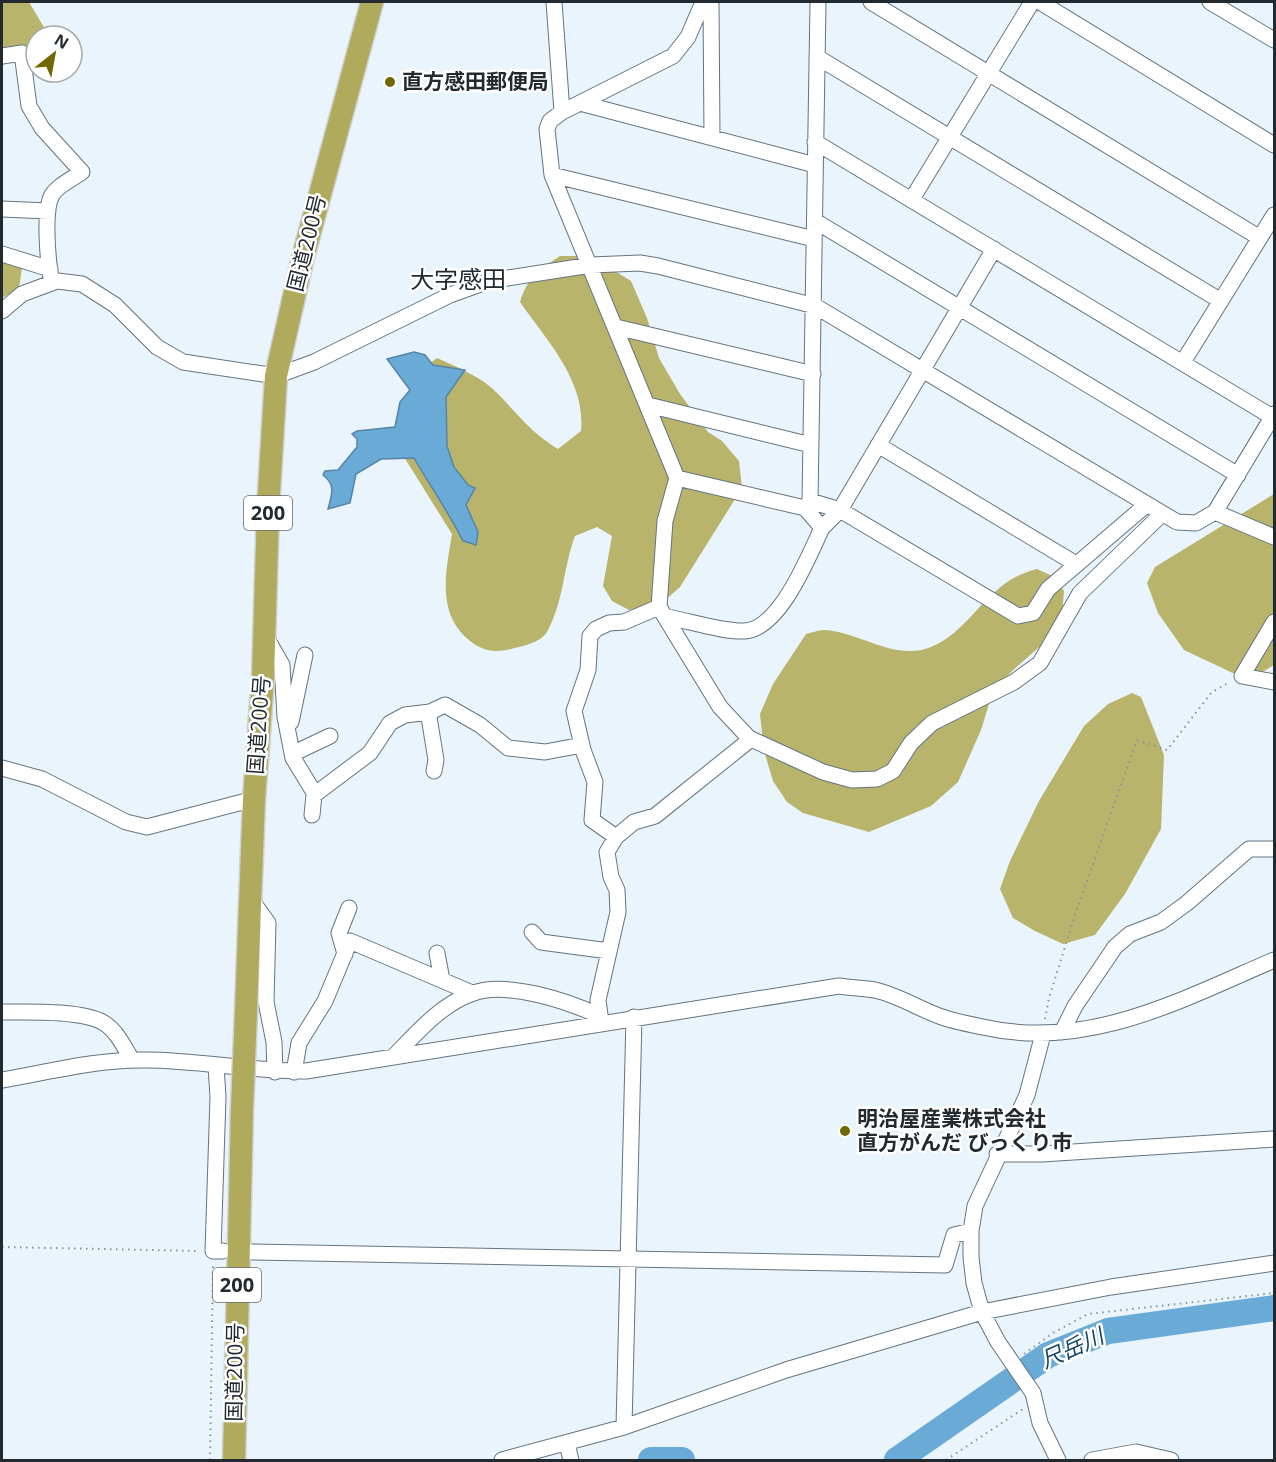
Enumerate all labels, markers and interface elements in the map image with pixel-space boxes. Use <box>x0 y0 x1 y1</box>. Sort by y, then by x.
north arrow <box>24 24 84 84</box>
text: N <box>50 28 73 54</box>
place label: 直方感田郵便局 <box>402 67 549 95</box>
marker: 直方感田郵便局 <box>383 75 397 89</box>
street label: 国道200号 <box>280 191 332 294</box>
district label: 大字感田 <box>410 262 506 295</box>
road number: 200 <box>244 496 292 530</box>
street label: 国道200号 <box>241 675 275 775</box>
place label: 明治屋産業株式会社 直方がんだ びっくり市 <box>857 1104 1072 1156</box>
marker: 明治屋産業株式会社 直方がんだ びっくり市 <box>838 1124 852 1138</box>
road number: 200 <box>213 1268 261 1302</box>
water label: 尺岳川 <box>1035 1319 1110 1374</box>
street label: 国道200号 <box>219 1322 249 1422</box>

